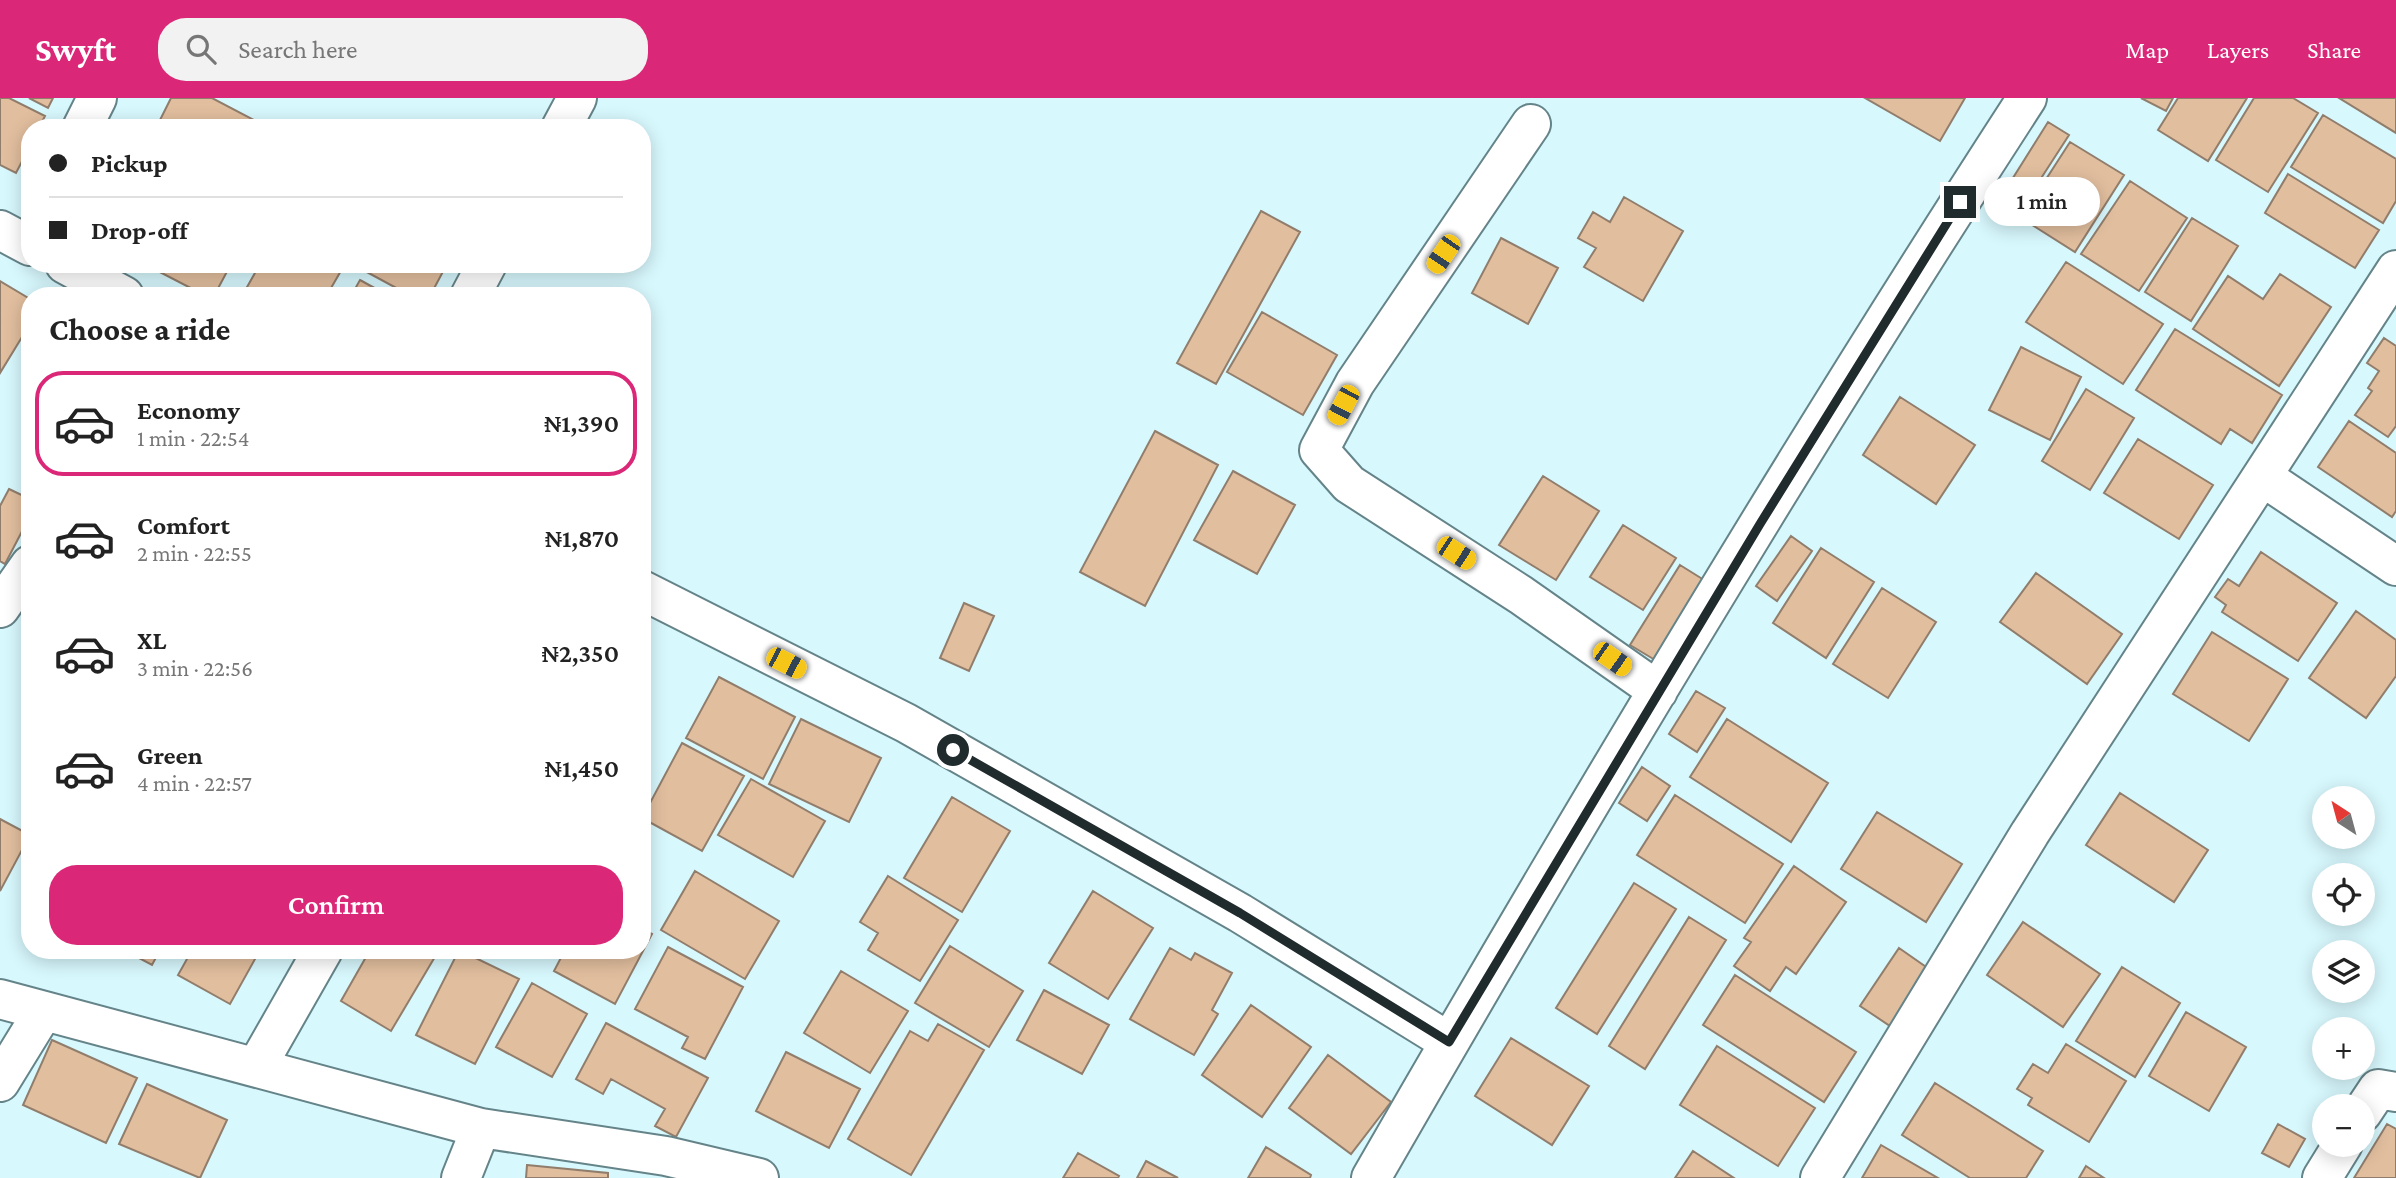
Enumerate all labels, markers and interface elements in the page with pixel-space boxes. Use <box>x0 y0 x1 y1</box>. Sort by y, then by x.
search box <box>158 18 648 81</box>
icon: search <box>182 30 220 68</box>
text: Swyft <box>35 31 116 68</box>
text: Search here <box>238 35 357 64</box>
text: Map <box>2125 36 2169 63</box>
text: Layers <box>2207 36 2269 63</box>
text: Share <box>2307 36 2361 63</box>
text: Pickup <box>91 149 168 178</box>
callout: 1 min <box>1984 178 2100 226</box>
route end <box>1944 186 1976 218</box>
text: 1 min <box>2016 188 2068 214</box>
text: Drop-off <box>91 216 188 245</box>
car <box>1423 231 1464 277</box>
text: Choose a ride <box>49 311 230 347</box>
car <box>1324 382 1363 428</box>
icon: car <box>53 392 116 455</box>
text: Economy <box>137 396 240 425</box>
text: ₦1,390 <box>544 409 619 438</box>
text: 1 min · 22:54 <box>137 425 250 451</box>
icon: car <box>53 507 116 570</box>
text: Comfort <box>137 511 230 540</box>
text: ₦1,870 <box>545 524 619 553</box>
car <box>1433 533 1480 573</box>
text: 2 min · 22:55 <box>137 540 252 566</box>
icon: car <box>53 622 116 685</box>
text: XL <box>137 626 166 655</box>
car <box>1589 638 1636 680</box>
text: ₦2,350 <box>541 639 619 668</box>
car <box>763 644 810 682</box>
text: 3 min · 22:56 <box>137 655 253 681</box>
route start <box>937 734 969 766</box>
icon: car <box>53 737 116 800</box>
text: Green <box>137 741 203 770</box>
text: ₦1,450 <box>545 754 619 783</box>
text: 4 min · 22:57 <box>137 770 252 796</box>
north arrow <box>2312 786 2375 849</box>
map controls <box>2312 786 2375 1157</box>
button: locate <box>2312 863 2375 926</box>
button: Confirm <box>49 865 623 945</box>
button: layers <box>2312 940 2375 1003</box>
button: + <box>2312 1017 2375 1080</box>
button: − <box>2312 1094 2375 1157</box>

